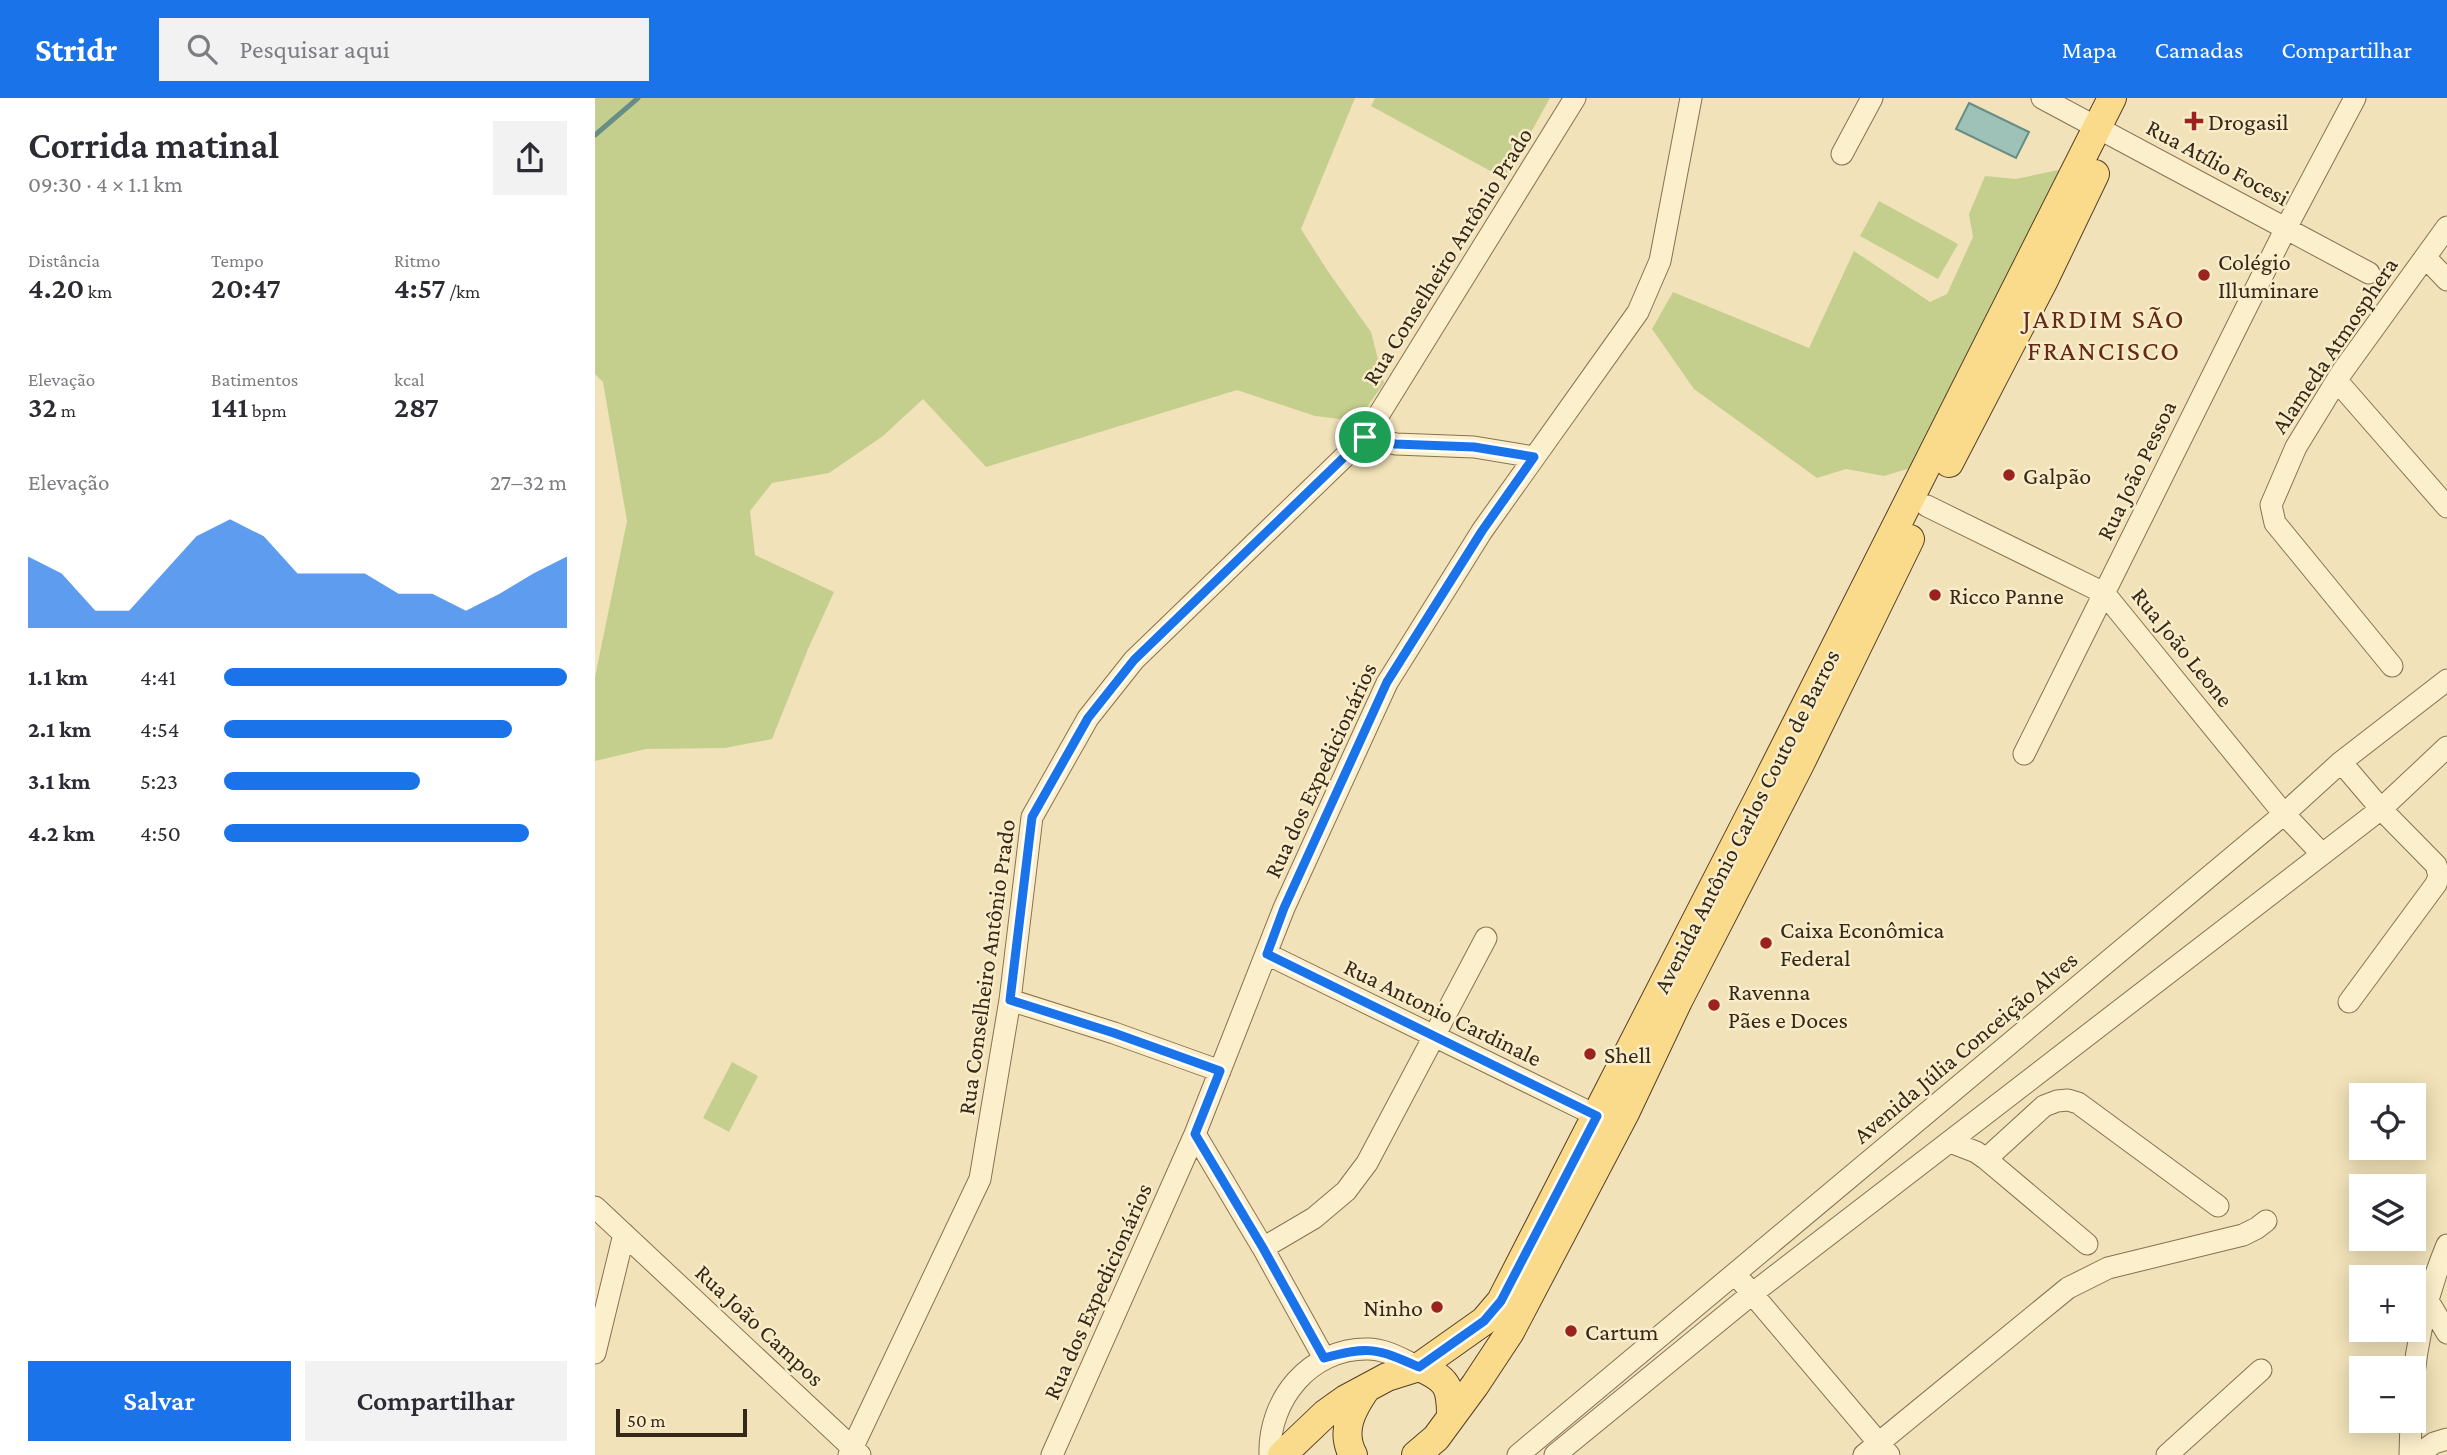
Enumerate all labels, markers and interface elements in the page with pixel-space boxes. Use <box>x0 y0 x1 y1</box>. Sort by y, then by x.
search box <box>159 18 649 81</box>
icon: search <box>183 30 221 68</box>
text: Stridr <box>35 31 117 68</box>
text: Pesquisar aqui <box>239 35 390 64</box>
text: Mapa <box>2062 36 2117 63</box>
text: Camadas <box>2155 36 2243 63</box>
text: Compartilhar <box>2281 36 2412 63</box>
place label: Drogasil <box>2208 108 2289 135</box>
street label: Rua Atílio Focesi <box>2142 113 2294 211</box>
marker: Drogasil <box>2186 113 2202 129</box>
button: share <box>493 121 567 195</box>
street label: Rua Conselheiro Antônio Prado <box>1357 122 1537 390</box>
text: Corrida matinal <box>28 124 279 166</box>
text: 09:30 · 4 × 1.1 km <box>28 171 183 197</box>
place label: Colégio Illuminare <box>2218 248 2319 303</box>
text: Distância <box>28 250 100 271</box>
text: Tempo <box>211 250 264 271</box>
text: Ritmo <box>394 250 440 271</box>
street label: Alameda Atmosphera <box>2265 252 2403 438</box>
marker: Colégio Illuminare <box>2196 267 2212 283</box>
text: 4.20 <box>28 271 84 304</box>
text: 20:47 <box>211 271 281 304</box>
text: 4:57 <box>394 271 446 304</box>
text: km <box>84 281 112 302</box>
text: /km <box>446 281 480 302</box>
district label: JARDIM SÃO FRANCISCO <box>2019 303 2186 366</box>
text: Elevação <box>28 369 95 390</box>
text: Batimentos <box>211 369 298 390</box>
text: kcal <box>394 369 425 390</box>
text: 32 <box>28 390 57 423</box>
text: 141 <box>211 390 248 423</box>
text: 287 <box>394 390 439 423</box>
street label: Rua João Pessoa <box>2091 396 2181 544</box>
text: m <box>57 400 76 421</box>
text: bpm <box>248 400 287 421</box>
pin <box>1335 407 1395 467</box>
icon: arrive <box>1346 418 1384 456</box>
place label: Galpão <box>2023 462 2091 489</box>
marker: Galpão <box>2001 467 2017 483</box>
text: Elevação <box>28 469 109 495</box>
text: 27–32 m <box>490 469 567 495</box>
place label: Ricco Panne <box>1949 582 2064 609</box>
street label: Rua João Leone <box>2127 582 2239 712</box>
marker: Ricco Panne <box>1927 587 1943 603</box>
street label: Avenida Antônio Carlos Couto de Barros <box>1647 645 1845 997</box>
street label: Rua dos Expedicionários <box>1258 658 1382 882</box>
text: 1.1 km <box>28 664 88 690</box>
text: 4:41 <box>140 664 176 690</box>
text: 2.1 km <box>28 716 91 742</box>
text: 4:54 <box>140 716 180 742</box>
text: 3.1 km <box>28 768 91 794</box>
text: 5:23 <box>140 768 178 794</box>
street label: Rua Conselheiro Antônio Prado <box>952 817 1020 1117</box>
text: 4.2 km <box>28 820 95 846</box>
text: 4:50 <box>140 820 181 846</box>
place label: Caixa Econômica Federal <box>1780 916 1944 971</box>
marker: Caixa Econômica Federal <box>1758 935 1774 951</box>
street label: Avenida Júlia Conceição Alves <box>1848 945 2082 1149</box>
street label: Rua Antonio Cardinale <box>1340 953 1546 1071</box>
place label: Ravenna Pães e Doces <box>1728 978 1848 1033</box>
marker: Ravenna Pães e Doces <box>1706 997 1722 1013</box>
place label: Shell <box>1604 1041 1651 1068</box>
marker: Shell <box>1582 1046 1598 1062</box>
map controls <box>2349 1083 2426 1433</box>
button: locate <box>2349 1083 2426 1160</box>
button: layers <box>2349 1174 2426 1251</box>
street label: Rua dos Expedicionários <box>1037 1179 1157 1403</box>
street label: Rua João Campos <box>690 1258 830 1392</box>
button: + <box>2349 1265 2426 1342</box>
place label: Ninho <box>1363 1294 1423 1321</box>
marker: Ninho <box>1429 1299 1445 1315</box>
place label: Cartum <box>1585 1318 1659 1345</box>
marker: Cartum <box>1563 1323 1579 1339</box>
button: − <box>2349 1356 2426 1433</box>
button: Salvar <box>28 1361 291 1441</box>
button: Compartilhar <box>305 1361 567 1441</box>
scale bar <box>616 1406 747 1438</box>
text: 50 m <box>627 1410 666 1431</box>

